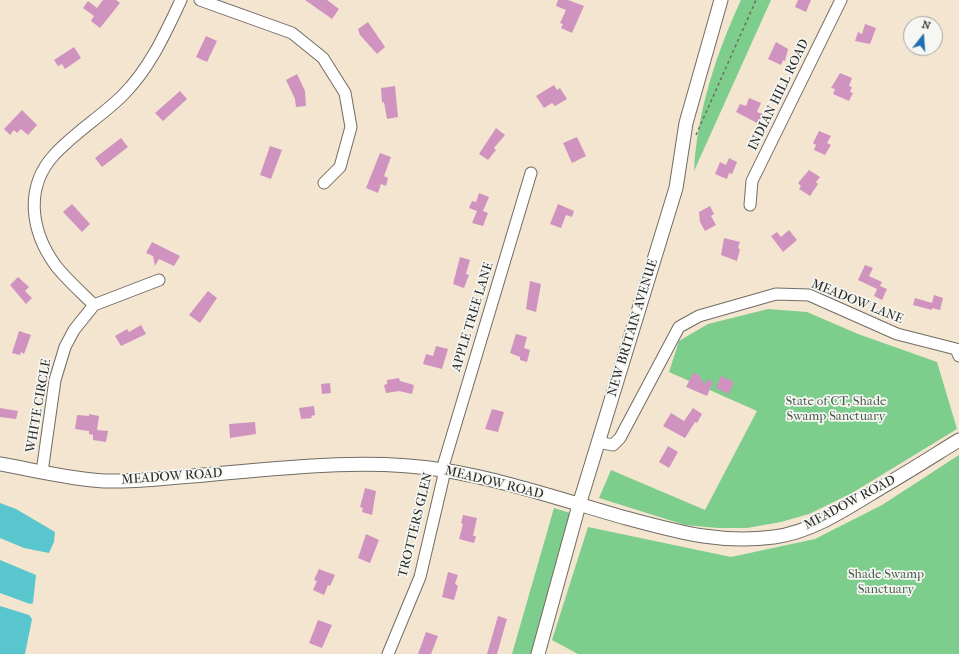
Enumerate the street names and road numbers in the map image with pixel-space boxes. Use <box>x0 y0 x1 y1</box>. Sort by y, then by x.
street label: INDIAN HILL ROAD <box>745 37 813 153</box>
street label: NEW BRITAIN AVENUE <box>605 257 661 399</box>
street label: APPLE TREE LANE <box>449 260 497 374</box>
street label: MEADOW LANE <box>809 276 905 328</box>
street label: WHITE CIRCLE <box>23 358 55 454</box>
street label: MEADOW ROAD <box>443 463 545 503</box>
street label: MEADOW ROAD <box>121 466 223 488</box>
street label: TROTTERS GLEN <box>395 471 437 579</box>
street label: MEADOW ROAD <box>802 472 898 534</box>

